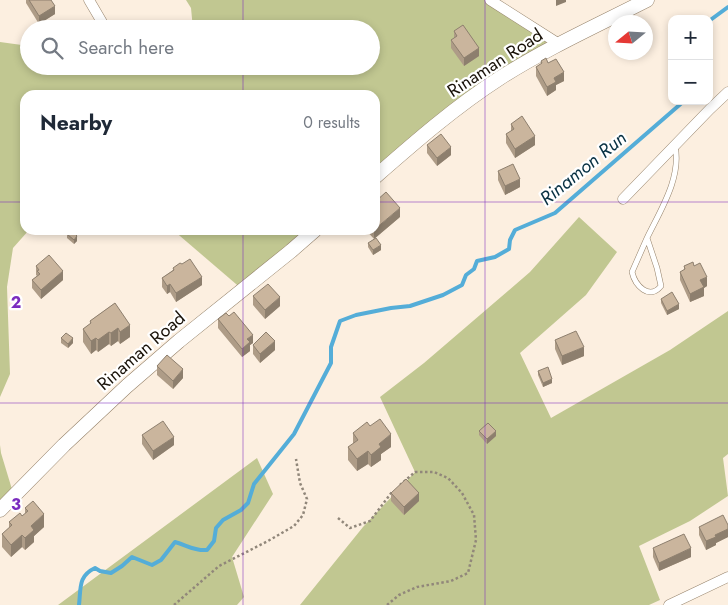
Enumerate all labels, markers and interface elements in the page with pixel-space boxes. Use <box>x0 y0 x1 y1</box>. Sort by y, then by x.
north arrow <box>608 15 653 60</box>
map controls <box>668 15 713 105</box>
button: + <box>668 15 713 60</box>
search box <box>20 20 380 75</box>
street label: Rinaman Road <box>442 22 548 104</box>
icon: search <box>38 34 66 62</box>
text: Search here <box>78 34 174 61</box>
button: − <box>668 60 713 105</box>
text: Nearby <box>40 108 112 138</box>
text: 0 results <box>303 111 360 134</box>
water label: Rinamon Run <box>534 125 632 211</box>
text: 2 <box>11 291 21 314</box>
street label: Rinaman Road <box>91 305 191 397</box>
text: 3 <box>11 493 21 516</box>

